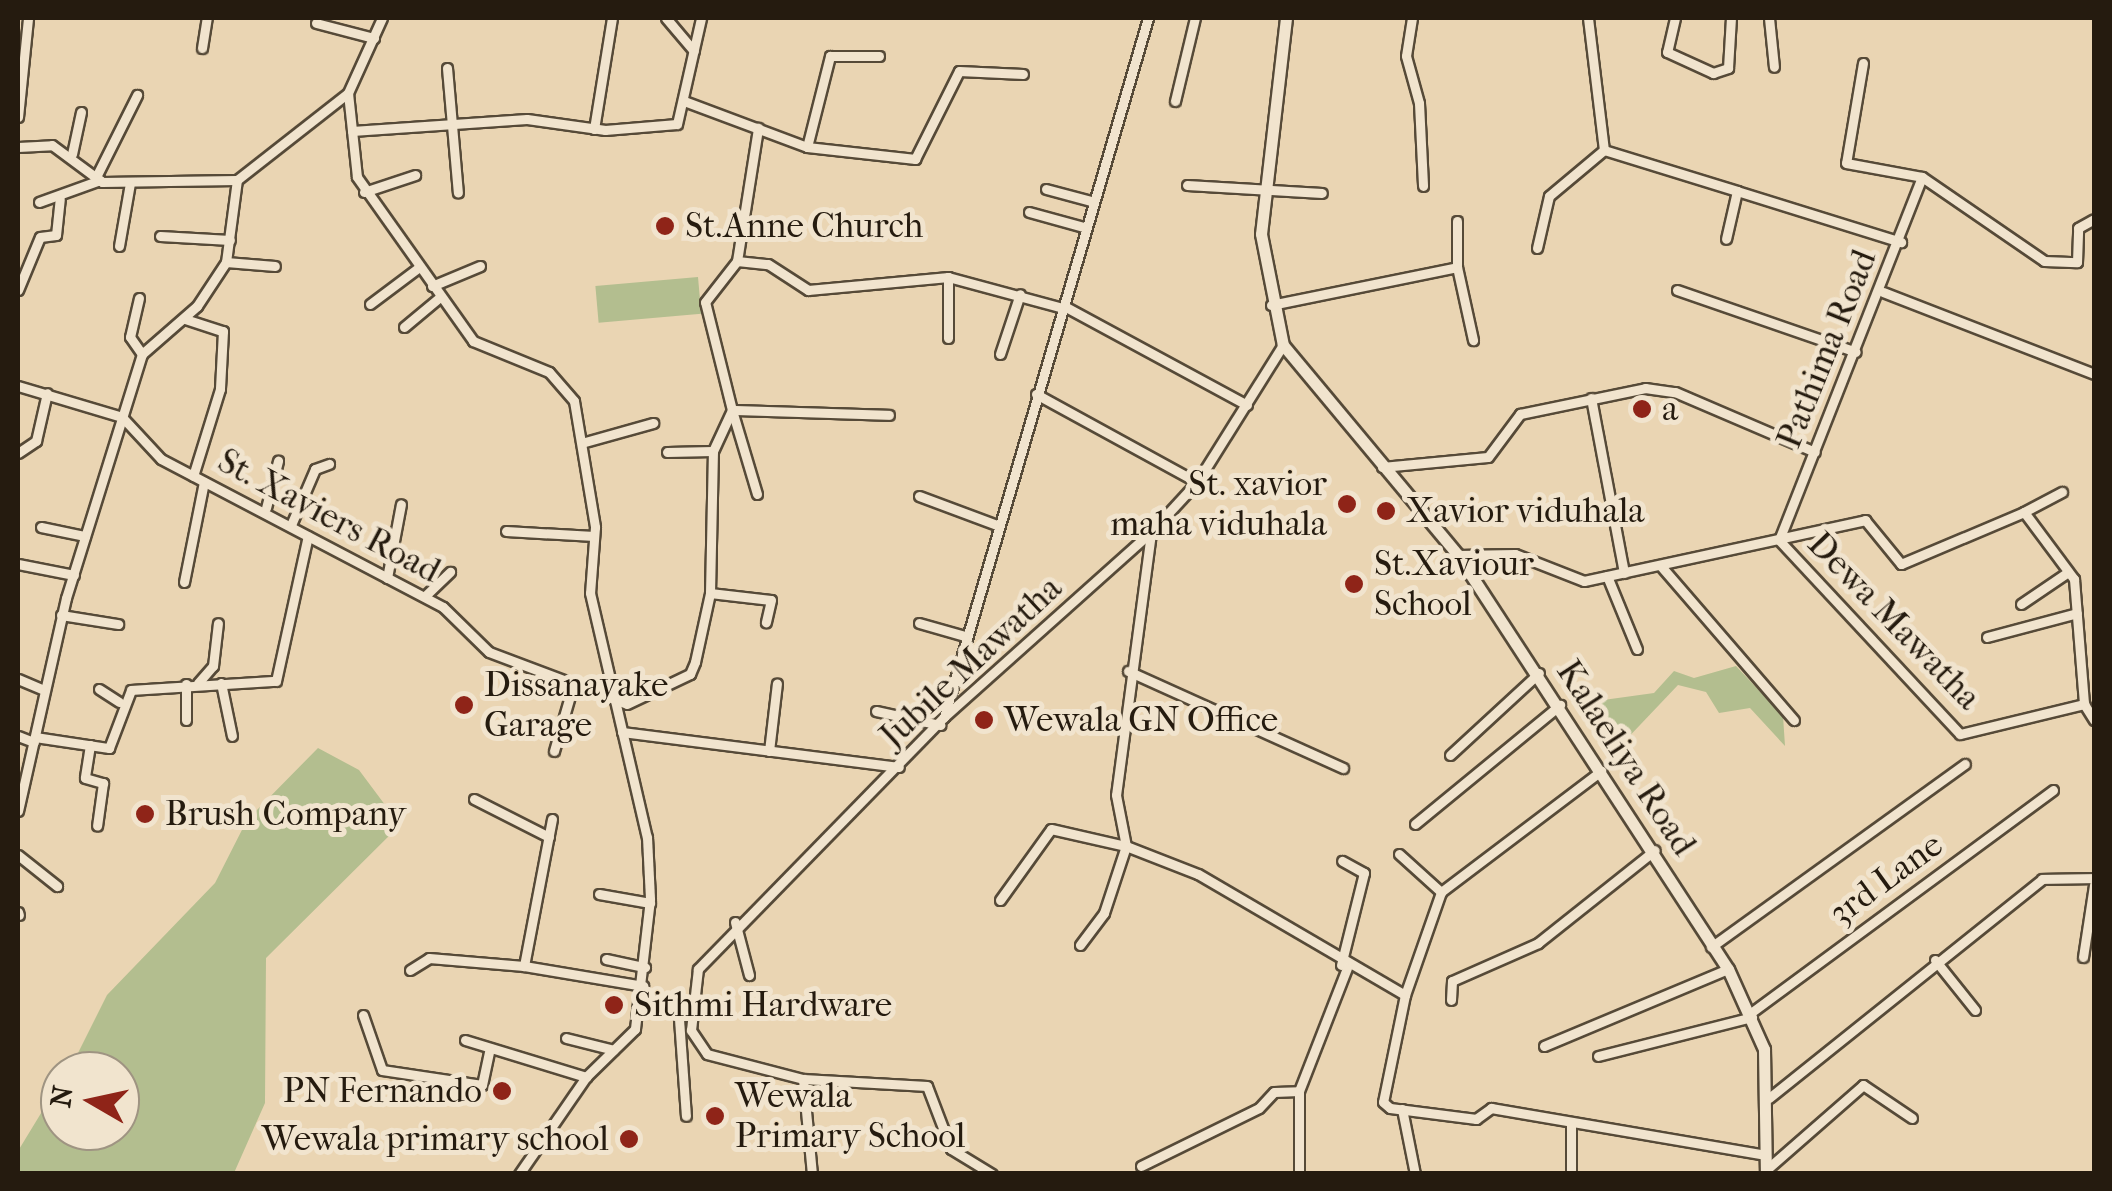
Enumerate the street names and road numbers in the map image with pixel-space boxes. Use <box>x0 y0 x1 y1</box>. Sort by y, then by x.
street label: Pathima Road <box>1768 244 1886 454</box>
street label: St. Xaviers Road <box>211 440 447 592</box>
street label: Dewa Mawatha <box>1799 523 1989 719</box>
street label: Jubile Mawatha <box>872 567 1070 757</box>
street label: Kalaeliya Road <box>1547 652 1705 864</box>
street label: 3rd Lane <box>1821 824 1951 934</box>

